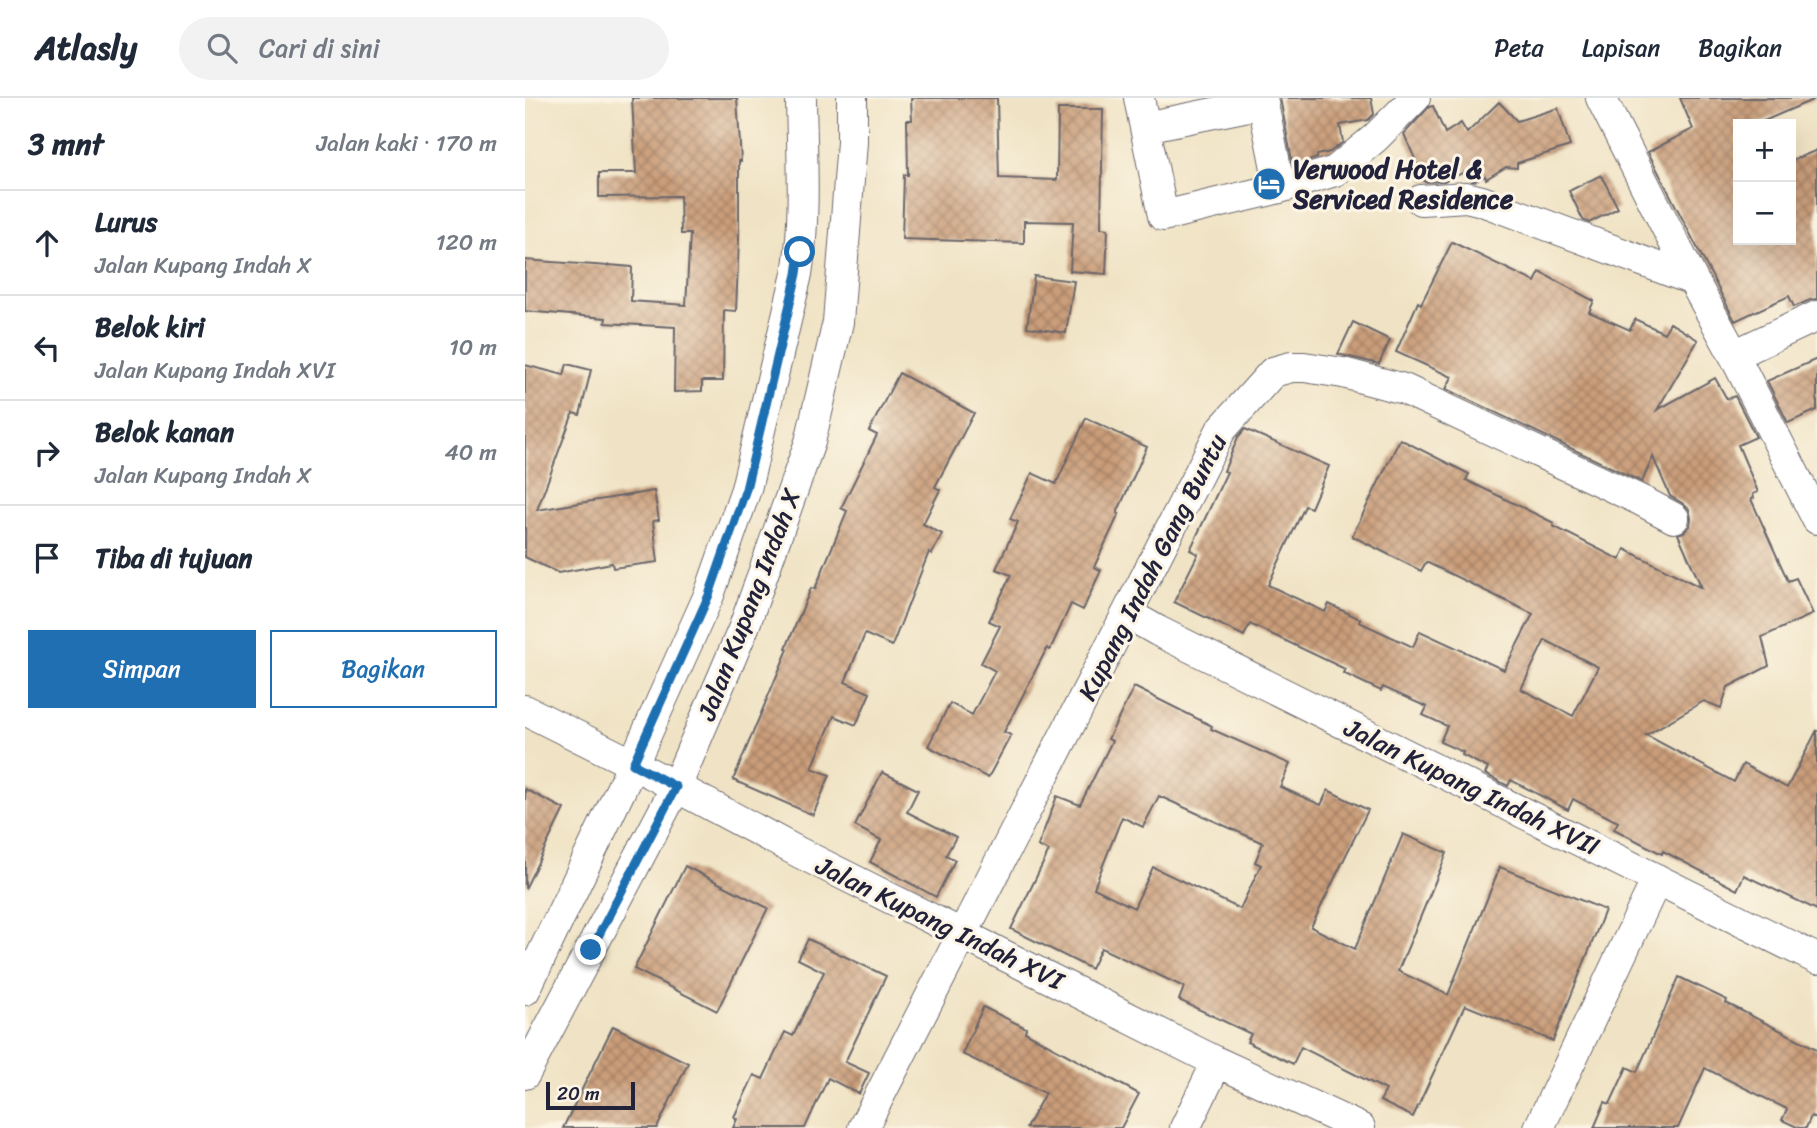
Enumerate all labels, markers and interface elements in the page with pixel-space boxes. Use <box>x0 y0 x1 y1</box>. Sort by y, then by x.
search box <box>179 17 669 80</box>
text: Atlasly <box>35 19 137 77</box>
text: Cari di sini <box>259 25 380 71</box>
text: Peta <box>1494 27 1544 69</box>
text: Lapisan <box>1582 27 1660 69</box>
text: Bagikan <box>1698 27 1782 69</box>
icon: search <box>203 29 241 67</box>
text: 3 mnt <box>28 117 104 171</box>
map controls <box>1733 119 1796 245</box>
button: + <box>1733 119 1796 182</box>
text: Jalan kaki · 170 m <box>317 123 497 164</box>
place label: Verwood Hotel & Serviced Residence <box>1292 146 1514 222</box>
hotel icon: Verwood Hotel & Serviced Residence <box>1250 165 1288 203</box>
button: − <box>1733 182 1796 245</box>
text: Lurus <box>95 199 158 245</box>
text: 120 m <box>436 222 497 263</box>
icon: ahead <box>28 224 66 262</box>
route start <box>784 236 815 267</box>
text: Jalan Kupang Indah X <box>95 245 312 286</box>
text: Belok kiri <box>95 304 205 350</box>
text: 10 m <box>449 327 497 368</box>
icon: left <box>28 329 66 367</box>
text: Jalan Kupang Indah XVI <box>95 350 335 391</box>
text: Belok kanan <box>95 409 234 455</box>
street label: Kupang Indah Gang Buntu <box>1065 425 1239 709</box>
text: 40 m <box>444 432 497 473</box>
icon: right <box>28 434 66 472</box>
text: Jalan Kupang Indah X <box>95 455 312 496</box>
street label: Jalan Kupang Indah X <box>683 481 814 728</box>
text: Tiba di tujuan <box>95 535 252 581</box>
icon: arrive <box>28 539 66 577</box>
button: Simpan <box>28 630 256 708</box>
button: Bagikan <box>270 630 497 708</box>
street label: Jalan Kupang Indah XVII <box>1335 705 1608 869</box>
street label: Jalan Kupang Indah XVI <box>807 842 1074 1004</box>
route end <box>575 934 606 965</box>
text: 20 m <box>557 1077 600 1110</box>
scale bar <box>546 1079 635 1111</box>

